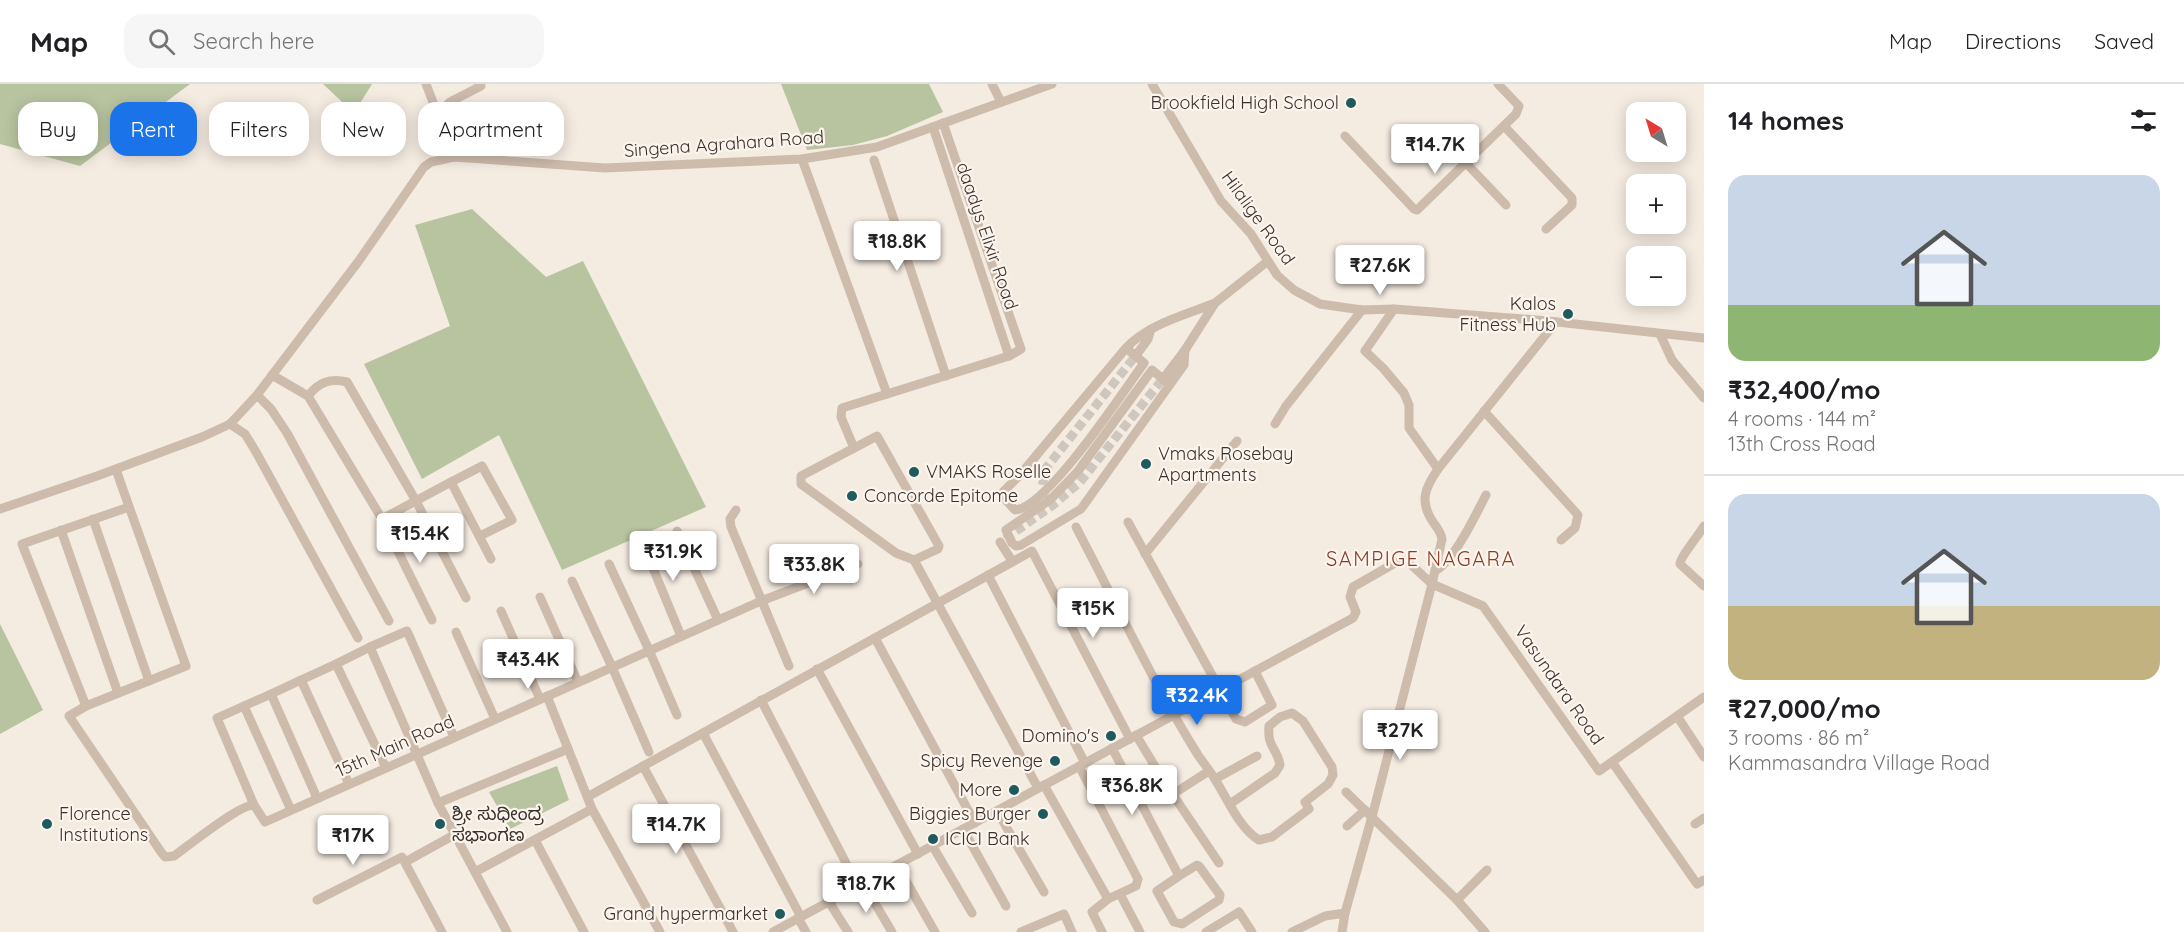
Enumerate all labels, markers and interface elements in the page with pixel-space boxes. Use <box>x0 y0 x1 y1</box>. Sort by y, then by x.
search box <box>124 14 544 68</box>
text: Map <box>30 24 88 59</box>
icon: search <box>145 25 178 58</box>
text: Search here <box>193 27 315 55</box>
text: Map <box>1889 28 1932 54</box>
text: Directions <box>1965 28 2061 54</box>
text: Saved <box>2094 28 2154 54</box>
place label: Brookfield High School <box>1150 91 1339 114</box>
marker: Brookfield High School <box>1344 96 1358 110</box>
chip: Buy <box>18 102 98 156</box>
chip: Rent <box>110 102 197 156</box>
chip: Filters <box>209 102 309 156</box>
chip: New <box>321 102 406 156</box>
chip: Apartment <box>418 102 564 156</box>
north arrow <box>1626 102 1686 162</box>
map controls <box>1626 102 1686 306</box>
text: 14 homes <box>1728 104 1844 137</box>
icon: filters <box>2127 104 2160 137</box>
pin: ₹14.7K <box>1386 124 1484 175</box>
street label: Singena Agrahara Road <box>623 125 825 162</box>
text: ₹14.7K <box>1405 131 1465 156</box>
street label: daadys Elixir Road <box>951 159 1023 313</box>
street label: Hilalige Road <box>1217 166 1300 269</box>
button: + <box>1626 174 1686 234</box>
icon: home <box>1890 214 1998 322</box>
pin: ₹18.8K <box>848 221 946 272</box>
text: ₹18.8K <box>868 228 926 253</box>
pin: ₹27.6K <box>1331 245 1429 296</box>
button: − <box>1626 246 1686 306</box>
text: ₹27.6K <box>1349 252 1411 277</box>
place label: Kalos Fitness Hub <box>1459 292 1556 336</box>
marker: Kalos Fitness Hub <box>1561 307 1575 321</box>
text: ₹32,400/mo <box>1728 373 1880 406</box>
text: 4 rooms · 144 m² <box>1728 406 1876 431</box>
text: 13th Cross Road <box>1728 431 1876 456</box>
place label: Vmaks Rosebay Apartments <box>1158 442 1293 486</box>
marker: Vmaks Rosebay Apartments <box>1139 457 1153 471</box>
place label: VMAKS Roselle <box>926 460 1051 483</box>
marker: VMAKS Roselle <box>907 465 921 479</box>
place label: Concorde Epitome <box>864 484 1018 507</box>
marker: Concorde Epitome <box>845 489 859 503</box>
pin: ₹15.4K <box>371 513 469 564</box>
text: ₹15.4K <box>391 520 449 545</box>
pin: ₹31.9K <box>624 531 722 582</box>
icon: home <box>1890 533 1998 641</box>
text: ₹31.9K <box>643 538 703 563</box>
pin: ₹33.8K <box>765 544 863 595</box>
district label: SAMPIGE NAGARA <box>1326 546 1516 571</box>
text: ₹33.8K <box>783 551 845 576</box>
pin: ₹15K <box>1057 588 1129 639</box>
text: ₹15K <box>1071 595 1115 620</box>
street label: Vasundara Road <box>1510 620 1609 749</box>
pin: ₹43.4K <box>479 639 577 690</box>
text: ₹43.4K <box>497 646 559 671</box>
pin: ₹32.4K <box>1148 675 1246 726</box>
text: ₹32.4K <box>1166 682 1228 707</box>
text: ₹27,000/mo <box>1728 692 1881 725</box>
street label: 15th Main Road <box>332 709 458 782</box>
pin: ₹27K <box>1364 710 1436 761</box>
text: ₹27K <box>1377 717 1423 742</box>
place label: Domino's <box>1022 724 1099 747</box>
text: 3 rooms · 86 m² <box>1728 725 1869 750</box>
marker: Domino's <box>1104 729 1118 743</box>
place label: Spicy Revenge <box>921 749 1043 772</box>
text: Kammasandra Village Road <box>1728 750 1990 775</box>
marker: Spicy Revenge <box>1048 754 1062 768</box>
pin: ₹36.8K <box>1083 765 1181 816</box>
text: ₹36.8K <box>1101 772 1163 797</box>
place label: More <box>960 778 1002 801</box>
marker: More <box>1007 783 1021 797</box>
place label: Florence Institutions <box>59 802 148 846</box>
place label: ಶ್ರೀ ಸುಧೀಂದ್ರ ಸಭಾಂಗಣ <box>452 802 544 846</box>
place label: Biggies Burger <box>909 802 1031 825</box>
pin: ₹14.7K <box>627 804 725 855</box>
marker: Biggies Burger <box>1036 807 1050 821</box>
text: ₹14.7K <box>646 811 706 836</box>
pin: ₹17K <box>317 815 389 866</box>
marker: Florence Institutions <box>40 817 54 831</box>
marker: ಶ್ರೀ ಸುಧೀಂದ್ರ ಸಭಾಂಗಣ <box>433 817 447 831</box>
text: ₹17K <box>332 822 374 847</box>
place label: ICICI Bank <box>945 827 1030 850</box>
marker: ICICI Bank <box>926 832 940 846</box>
pin: ₹18.7K <box>817 863 915 914</box>
text: ₹18.7K <box>837 870 895 895</box>
place label: Grand hypermarket <box>604 902 768 925</box>
marker: Grand hypermarket <box>773 907 787 921</box>

